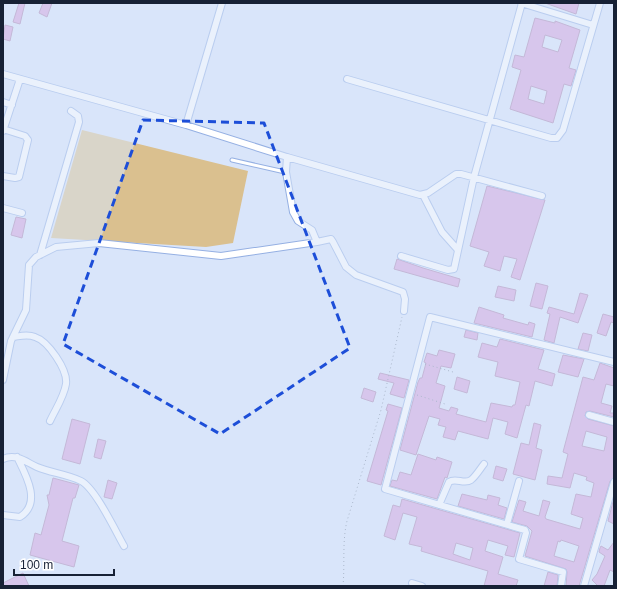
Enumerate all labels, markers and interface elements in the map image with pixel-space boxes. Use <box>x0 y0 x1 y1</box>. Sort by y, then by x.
scale bar <box>14 551 114 577</box>
text: 100 m <box>20 558 53 572</box>

